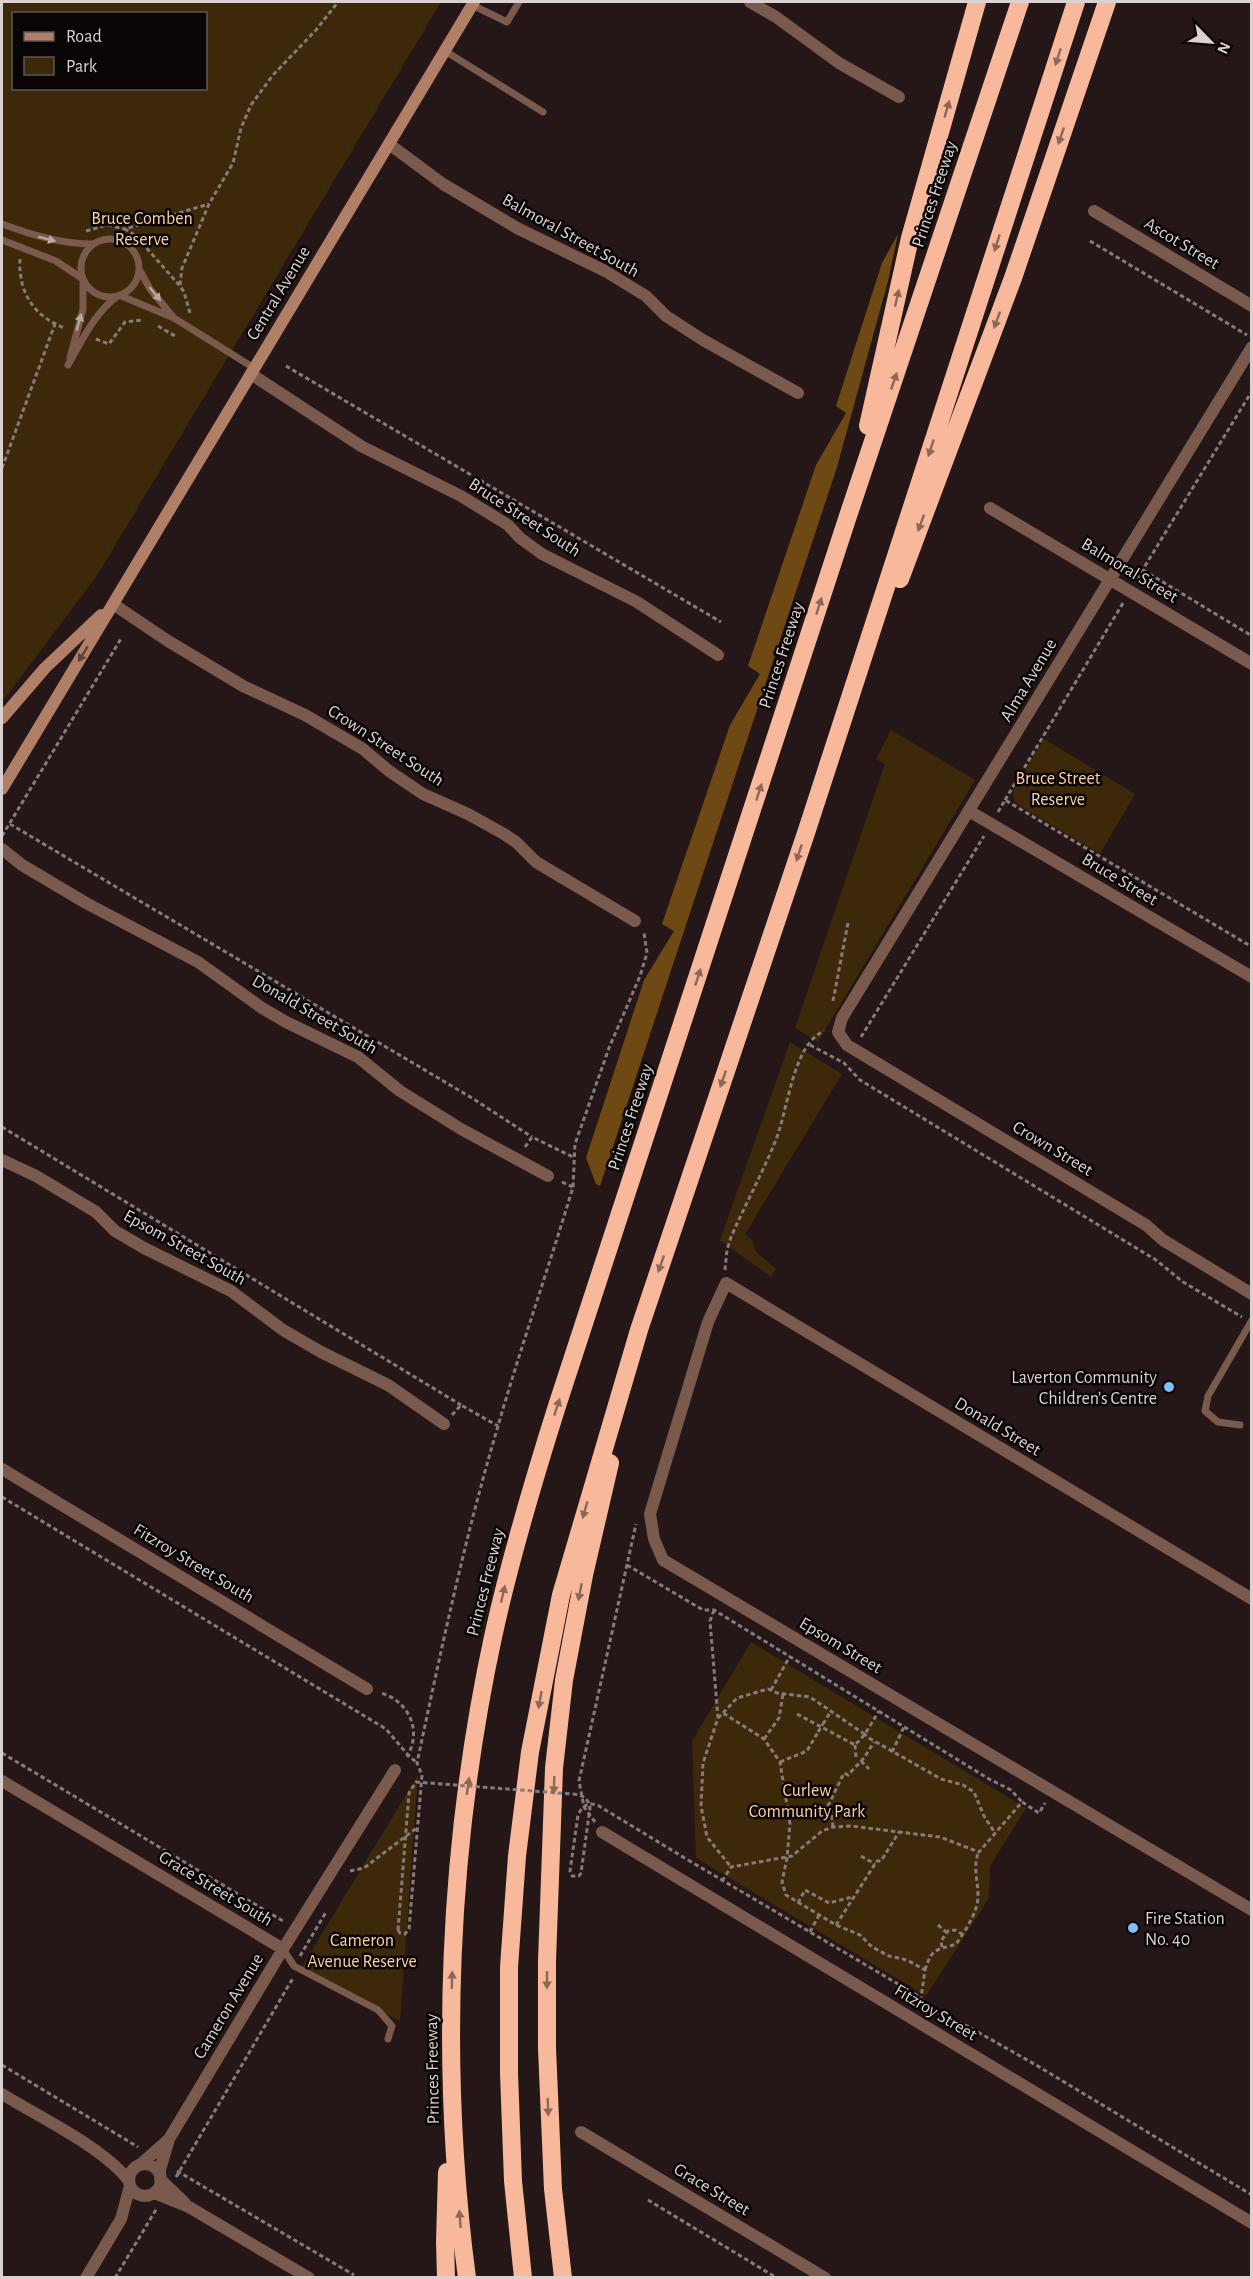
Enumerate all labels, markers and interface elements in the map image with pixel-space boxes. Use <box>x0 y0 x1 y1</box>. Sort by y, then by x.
legend <box>12 12 207 90</box>
north arrow <box>1181 12 1241 72</box>
text: Road <box>66 28 102 46</box>
text: N <box>1214 39 1233 56</box>
one-way arrow <box>1052 48 1062 66</box>
text: Park <box>66 58 98 76</box>
one-way arrow <box>942 100 952 118</box>
one-way arrow <box>1055 127 1065 145</box>
street label: Princes Freeway <box>909 139 961 250</box>
street label: Balmoral Street South <box>499 191 642 281</box>
park label: Bruce Comben Reserve <box>91 210 193 249</box>
street label: Ascot Street <box>1141 215 1222 273</box>
one-way arrow <box>37 234 56 244</box>
one-way arrow <box>992 234 1002 252</box>
street label: Central Avenue <box>244 243 314 344</box>
one-way arrow <box>149 286 162 302</box>
one-way arrow <box>892 288 902 307</box>
one-way arrow <box>991 312 1001 330</box>
one-way arrow <box>75 313 84 331</box>
one-way arrow <box>889 372 899 390</box>
one-way arrow <box>925 439 935 457</box>
street label: Bruce Street South <box>465 475 584 561</box>
one-way arrow <box>916 514 925 532</box>
street label: Balmoral Street <box>1078 535 1181 607</box>
one-way arrow <box>815 597 824 615</box>
street label: Princes Freeway <box>756 600 808 711</box>
street label: Alma Avenue <box>997 636 1061 725</box>
one-way arrow <box>77 646 88 662</box>
street label: Crown Street South <box>324 702 447 790</box>
park label: Bruce Street Reserve <box>1015 770 1101 809</box>
one-way arrow <box>755 783 764 801</box>
one-way arrow <box>793 844 803 862</box>
street label: Bruce Street <box>1078 850 1161 910</box>
one-way arrow <box>694 968 704 986</box>
street label: Donald Street South <box>249 972 380 1058</box>
street label: Princes Freeway <box>605 1062 657 1173</box>
one-way arrow <box>718 1070 728 1088</box>
street label: Crown Street <box>1009 1118 1096 1180</box>
street label: Epsom Street South <box>120 1207 249 1289</box>
one-way arrow <box>656 1255 666 1273</box>
place label: Laverton Community Children’s Centre <box>1011 1369 1157 1408</box>
marker: Laverton Community Children’s Centre <box>1162 1380 1176 1394</box>
street label: Donald Street <box>951 1394 1044 1460</box>
one-way arrow <box>553 1398 562 1416</box>
one-way arrow <box>579 1501 589 1519</box>
street label: Fitzroy Street South <box>130 1521 257 1607</box>
street label: Princes Freeway <box>464 1526 508 1638</box>
one-way arrow <box>575 1582 584 1601</box>
one-way arrow <box>498 1585 508 1603</box>
street label: Epsom Street <box>796 1614 885 1678</box>
one-way arrow <box>535 1690 544 1709</box>
one-way arrow <box>549 1775 558 1794</box>
one-way arrow <box>463 1776 472 1795</box>
park label: Curlew Community Park <box>749 1782 866 1821</box>
street label: Grace Street South <box>155 1848 275 1930</box>
place label: Fire Station No. 40 <box>1145 1910 1225 1949</box>
marker: Fire Station No. 40 <box>1126 1921 1140 1935</box>
park label: Cameron Avenue Reserve <box>307 1932 417 1971</box>
street label: Cameron Avenue <box>190 1951 267 2062</box>
one-way arrow <box>542 1970 552 1989</box>
one-way arrow <box>448 1971 457 1990</box>
street label: Fitzroy Street <box>891 1981 980 2045</box>
street label: Princes Freeway <box>423 2013 443 2124</box>
one-way arrow <box>544 2097 553 2116</box>
street label: Grace Street <box>670 2160 753 2220</box>
one-way arrow <box>456 2210 465 2229</box>

